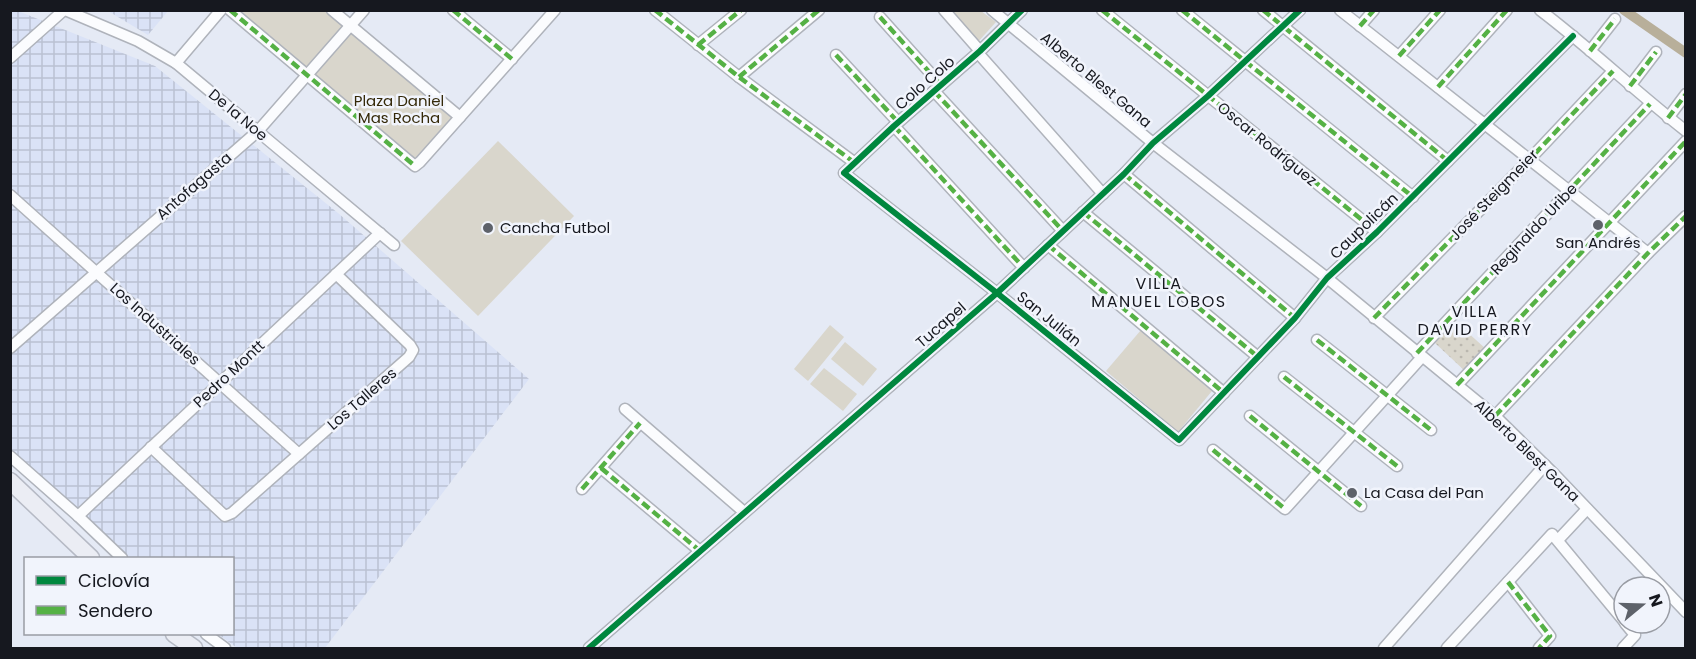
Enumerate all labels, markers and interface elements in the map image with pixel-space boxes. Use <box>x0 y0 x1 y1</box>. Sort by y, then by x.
street label: Alberto Blest Gana <box>1036 27 1156 132</box>
street label: Colo Colo <box>890 51 959 114</box>
street label: De la Noe <box>204 84 272 146</box>
park label: Plaza Daniel Mas Rocha <box>354 90 444 128</box>
street label: Oscar Rodríguez <box>1213 97 1322 190</box>
street label: José Steigmeier <box>1445 144 1543 245</box>
street label: Antofagasta <box>151 147 236 224</box>
street label: Reginaldo Uribe <box>1486 178 1582 279</box>
street label: Caupolicán <box>1325 188 1402 264</box>
place label: Cancha Futbol <box>500 217 610 238</box>
marker: San Andrés <box>1591 218 1605 232</box>
marker: Cancha Futbol <box>481 221 495 235</box>
place label: San Andrés <box>1555 232 1641 253</box>
district label: VILLA MANUEL LOBOS <box>1091 272 1227 313</box>
street label: Los Industriales <box>106 278 205 370</box>
street label: San Julián <box>1013 286 1086 351</box>
street label: Tucapel <box>911 297 970 352</box>
district label: VILLA DAVID PERRY <box>1417 300 1533 341</box>
street label: Pedro Montt <box>188 335 269 412</box>
street label: Los Talleres <box>322 363 401 435</box>
street label: Alberto Blest Gana <box>1470 395 1585 506</box>
place label: La Casa del Pan <box>1364 482 1484 503</box>
marker: La Casa del Pan <box>1345 486 1359 500</box>
legend <box>24 557 234 635</box>
text: Ciclovía <box>78 568 150 593</box>
north arrow <box>1612 575 1672 635</box>
text: N <box>1643 591 1669 610</box>
text: Sendero <box>78 598 153 623</box>

